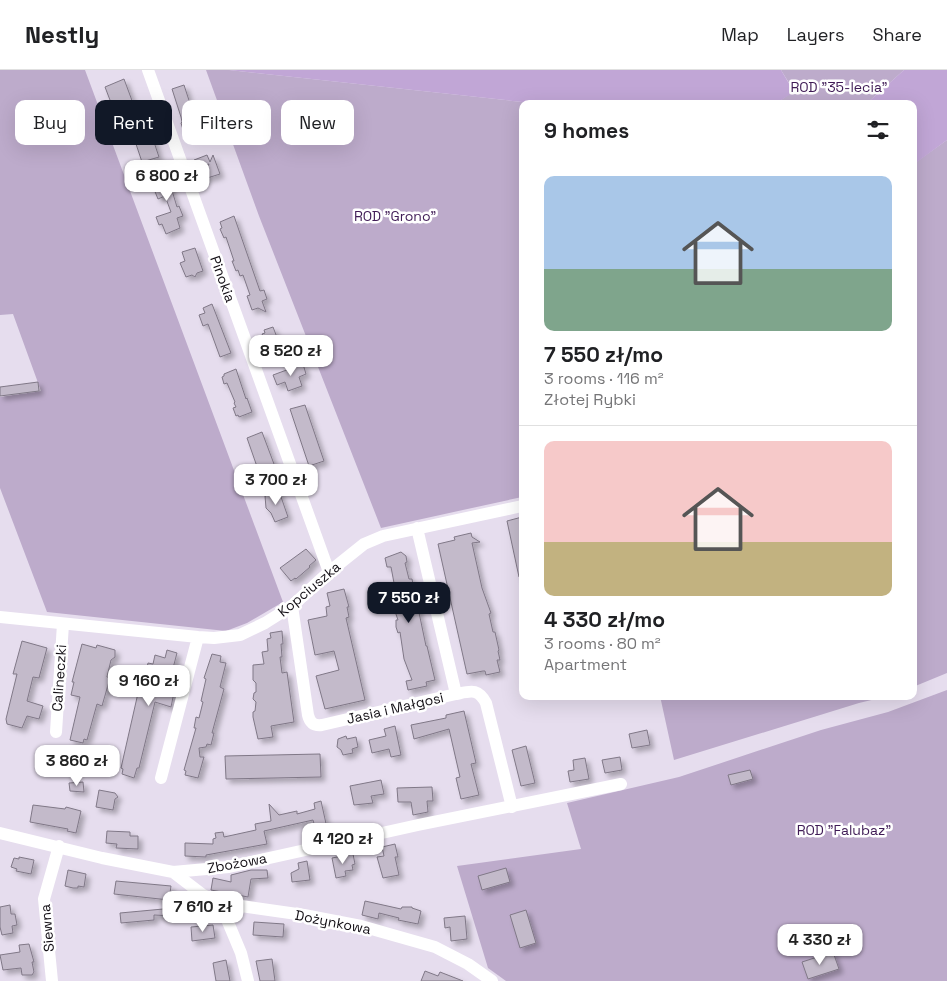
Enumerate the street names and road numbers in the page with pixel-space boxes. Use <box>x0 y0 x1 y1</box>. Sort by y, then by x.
street label: Pinokia <box>206 253 240 305</box>
street label: Kopciuszka <box>274 558 344 620</box>
street label: Calineczki <box>48 644 70 712</box>
street label: Jasia i Małgosi <box>345 688 445 728</box>
street label: Zbożowa <box>206 849 268 877</box>
street label: Siewna <box>36 903 58 953</box>
street label: Dożynkowa <box>294 906 372 938</box>

